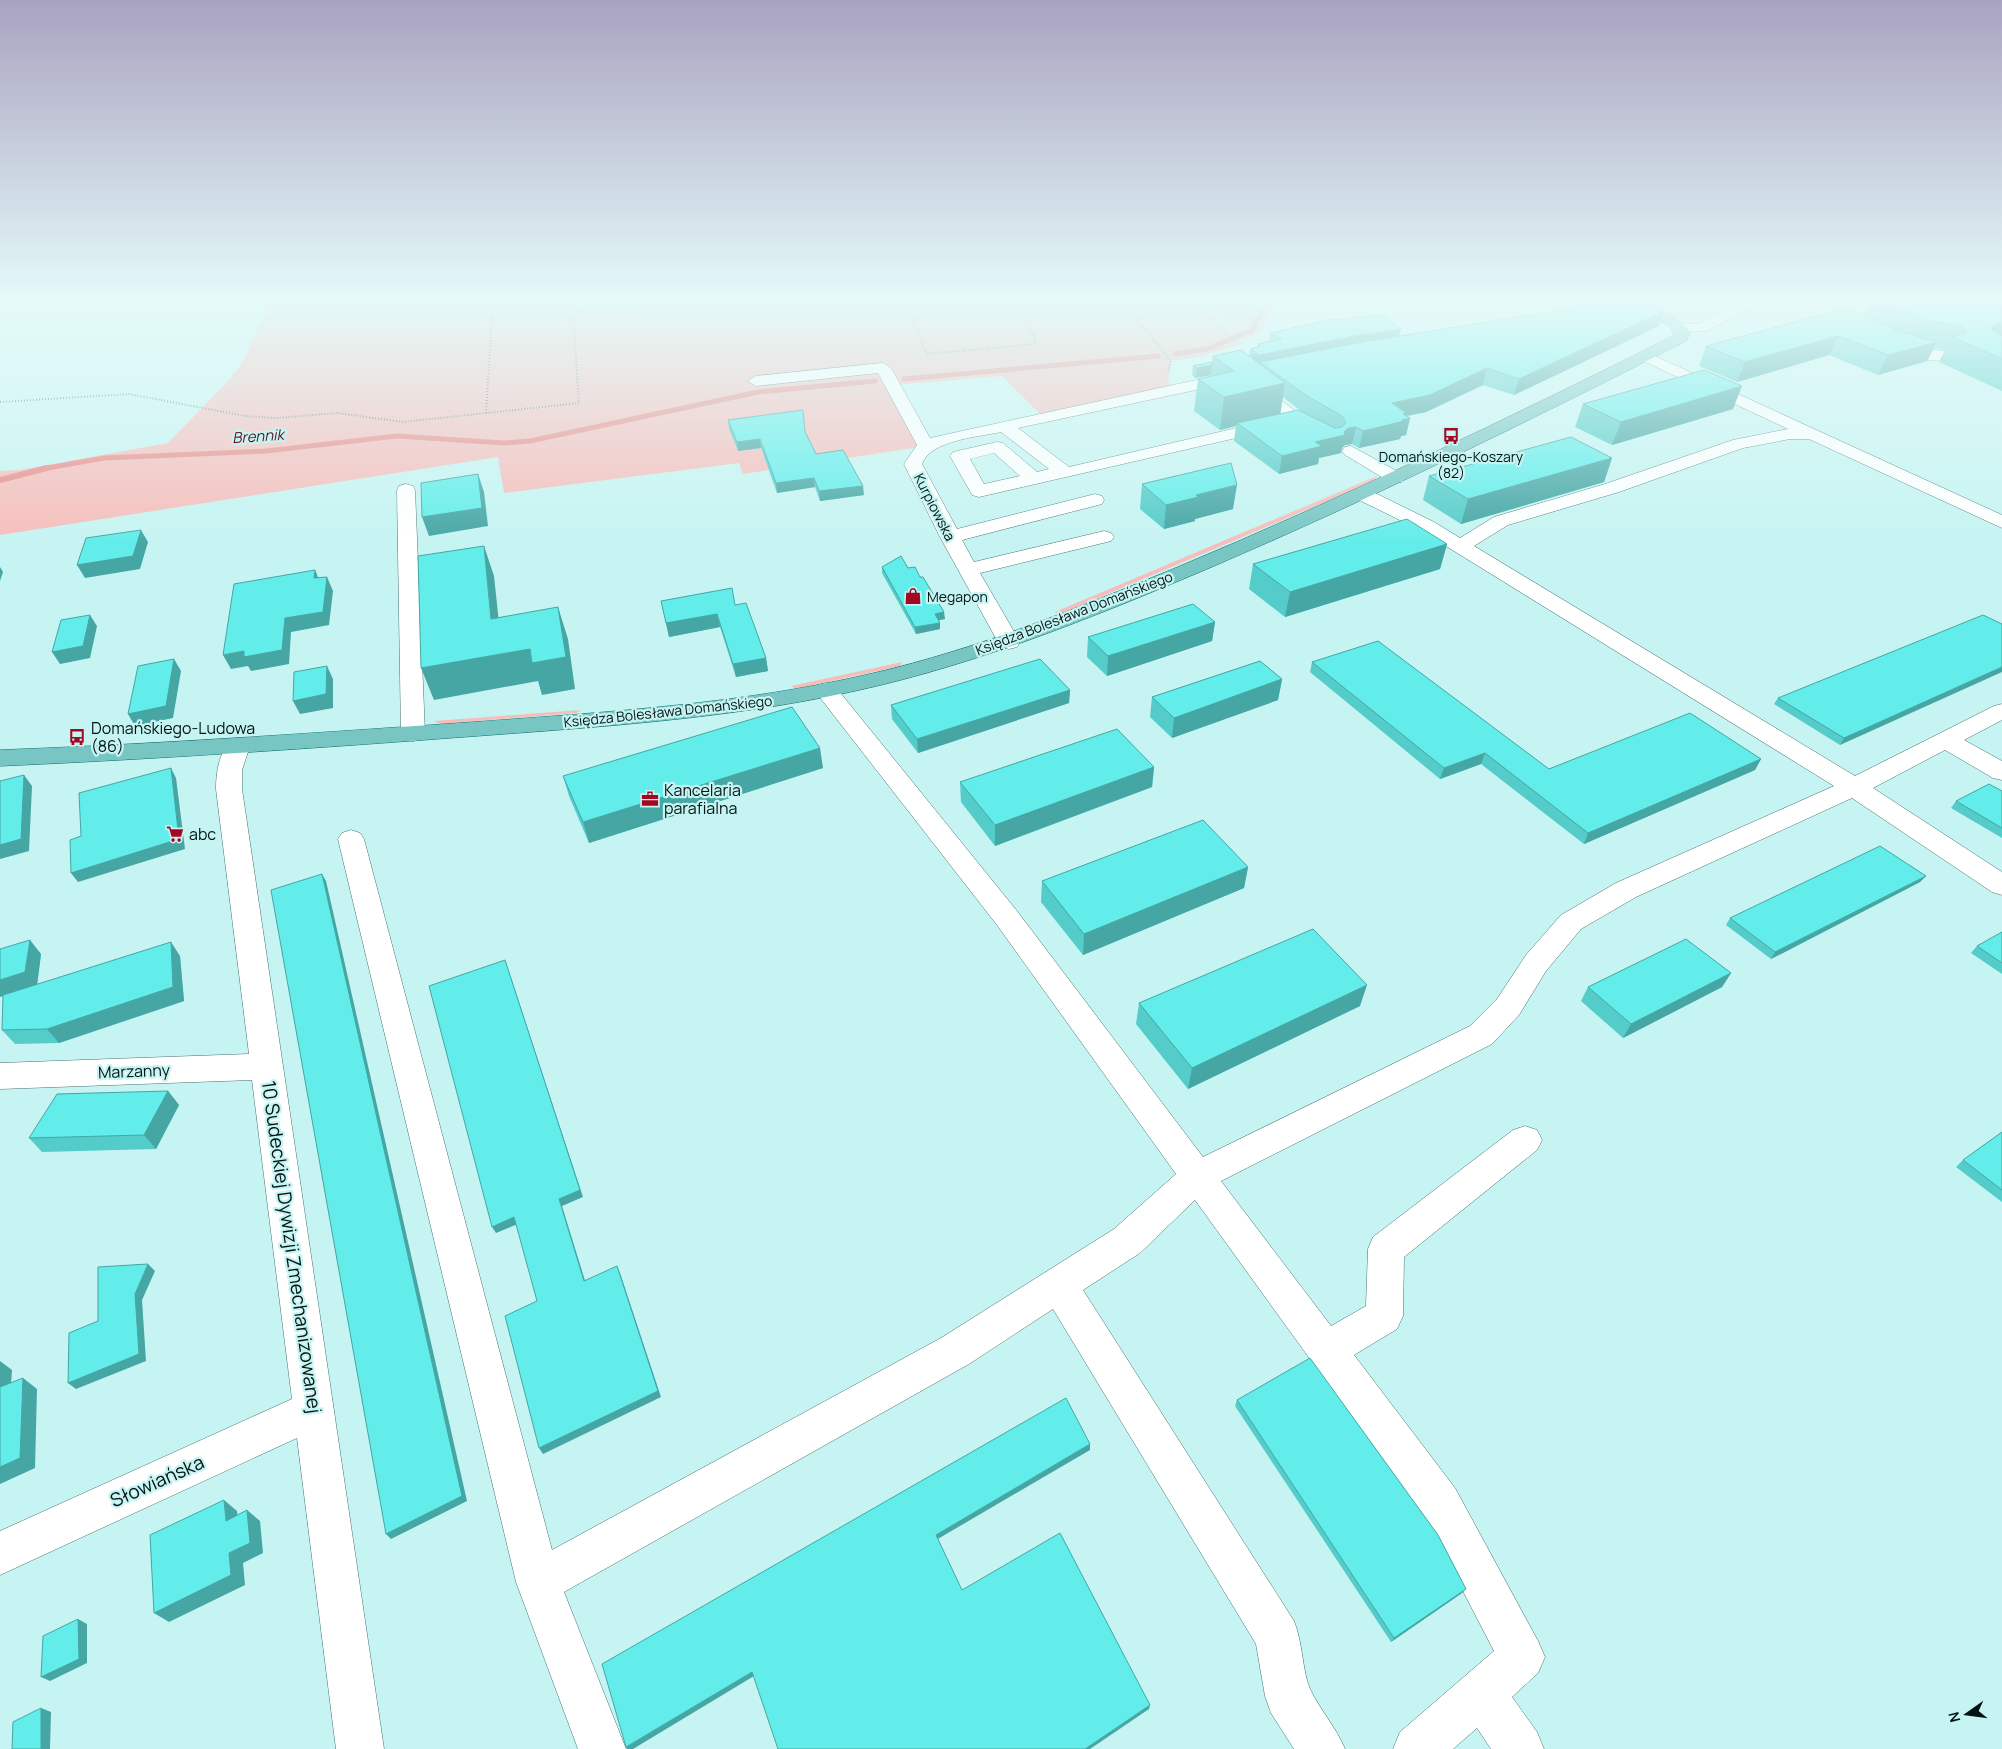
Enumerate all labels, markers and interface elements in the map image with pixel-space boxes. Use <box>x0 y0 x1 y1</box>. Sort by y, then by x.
water label: Brennik <box>231 424 287 448</box>
bus stop icon: Domańskiego-Koszary (82) <box>1441 426 1461 446</box>
place label: Domańskiego-Koszary (82) <box>1379 447 1524 482</box>
street label: Kurpiowska <box>910 470 960 544</box>
street label: Księdza Bolesława Domańskiego <box>973 567 1175 659</box>
shop icon: Megapon <box>903 586 923 606</box>
place label: Megapon <box>927 587 988 606</box>
street label: Księdza Bolesława Domańskiego <box>563 691 773 731</box>
place label: Domańskiego-Ludowa (86) <box>91 717 255 757</box>
bus stop icon: Domańskiego-Ludowa (86) <box>67 727 87 747</box>
place label: Kancelaria parafialna <box>664 779 741 819</box>
office icon: Kancelaria parafialna <box>640 789 660 809</box>
place label: abc <box>189 823 216 845</box>
supermarket icon: abc <box>165 824 185 844</box>
street label: Marzanny <box>98 1059 171 1083</box>
street label: 10 Sudeckiej Dywizji Zmechanizowanej <box>256 1079 328 1415</box>
street label: Słowiańska <box>106 1449 208 1513</box>
north arrow <box>1942 1689 1992 1739</box>
text: N <box>1943 1710 1964 1724</box>

